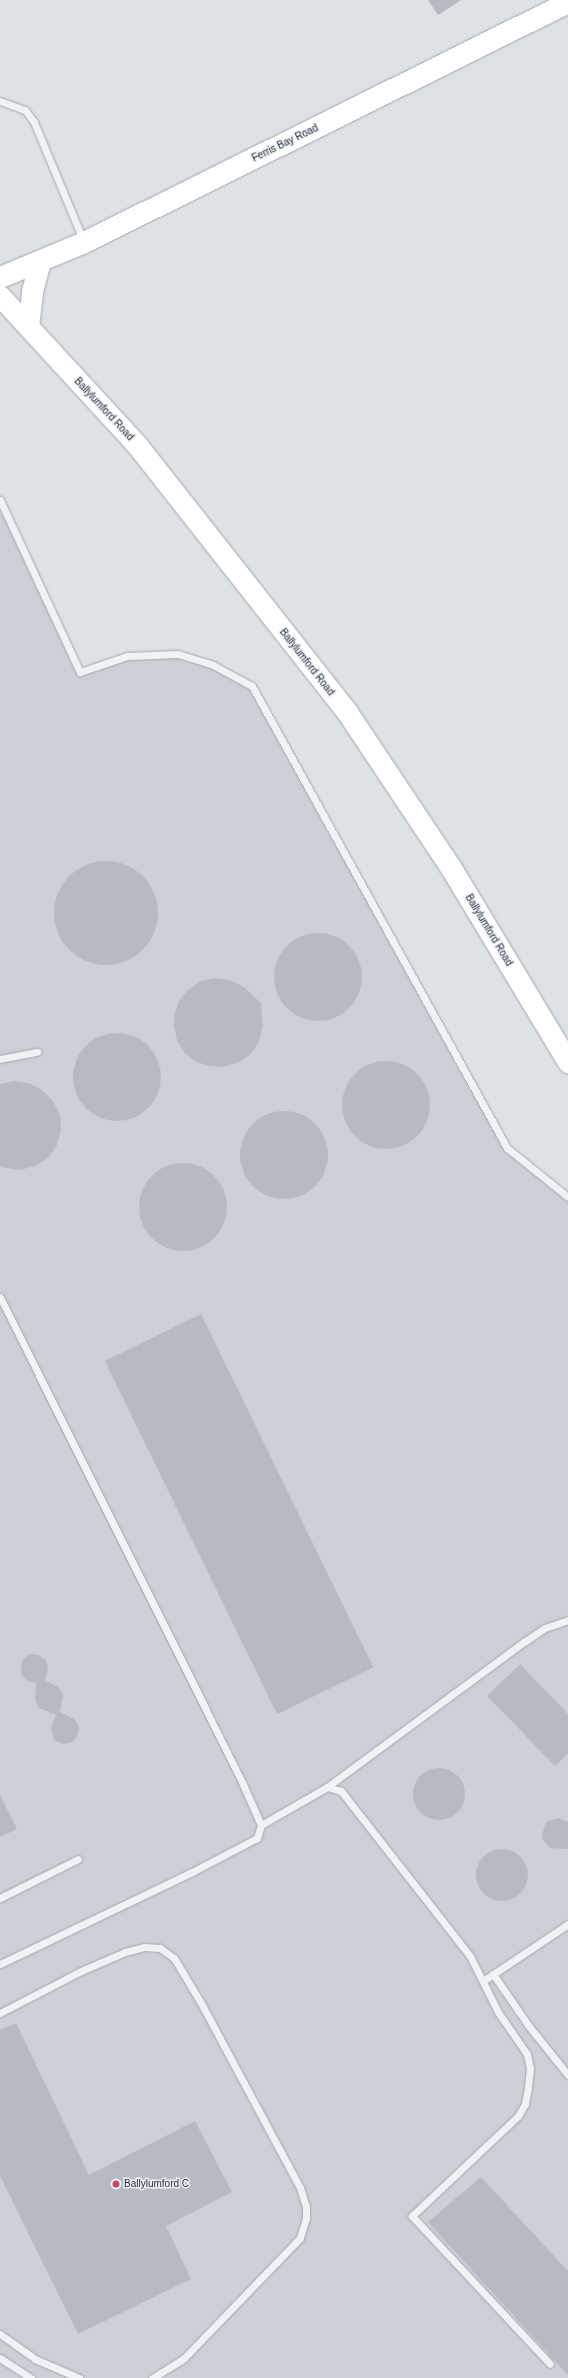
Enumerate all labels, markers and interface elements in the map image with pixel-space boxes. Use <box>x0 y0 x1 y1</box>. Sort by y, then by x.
street label: Ferris Bay Road <box>250 122 320 164</box>
street label: Ballylumford Road <box>72 375 136 443</box>
street label: Ballylumford Road <box>277 626 337 698</box>
street label: Ballylumford Road <box>463 892 515 968</box>
place label: Ballylumford C <box>124 2178 189 2190</box>
marker: Ballylumford C <box>111 2179 121 2189</box>

